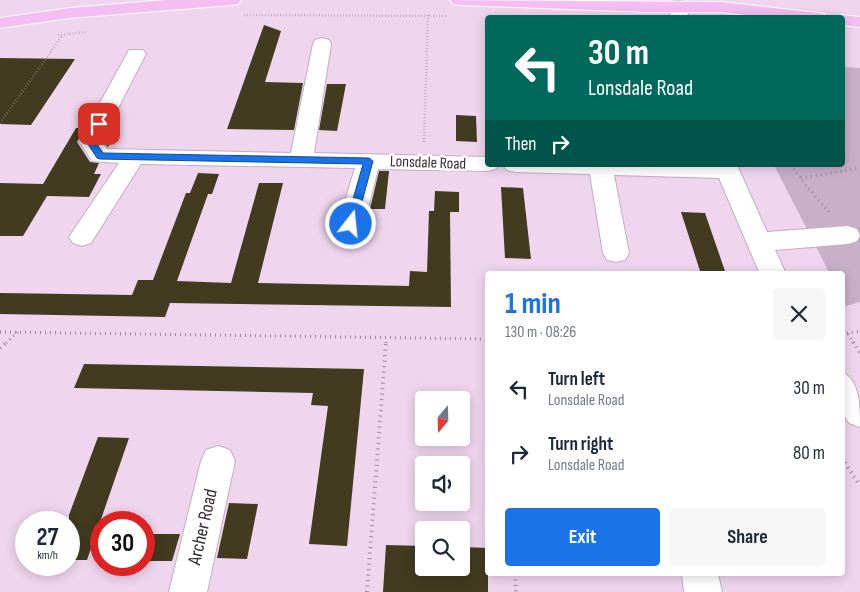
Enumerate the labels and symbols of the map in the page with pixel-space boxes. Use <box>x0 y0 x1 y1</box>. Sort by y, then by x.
pin <box>78 103 120 145</box>
street label: Lonsdale Road <box>389 152 467 174</box>
position arrow <box>324 197 376 249</box>
north arrow <box>415 391 470 446</box>
street label: Archer Road <box>183 487 223 568</box>
speed limit sign: 30 <box>90 511 155 576</box>

